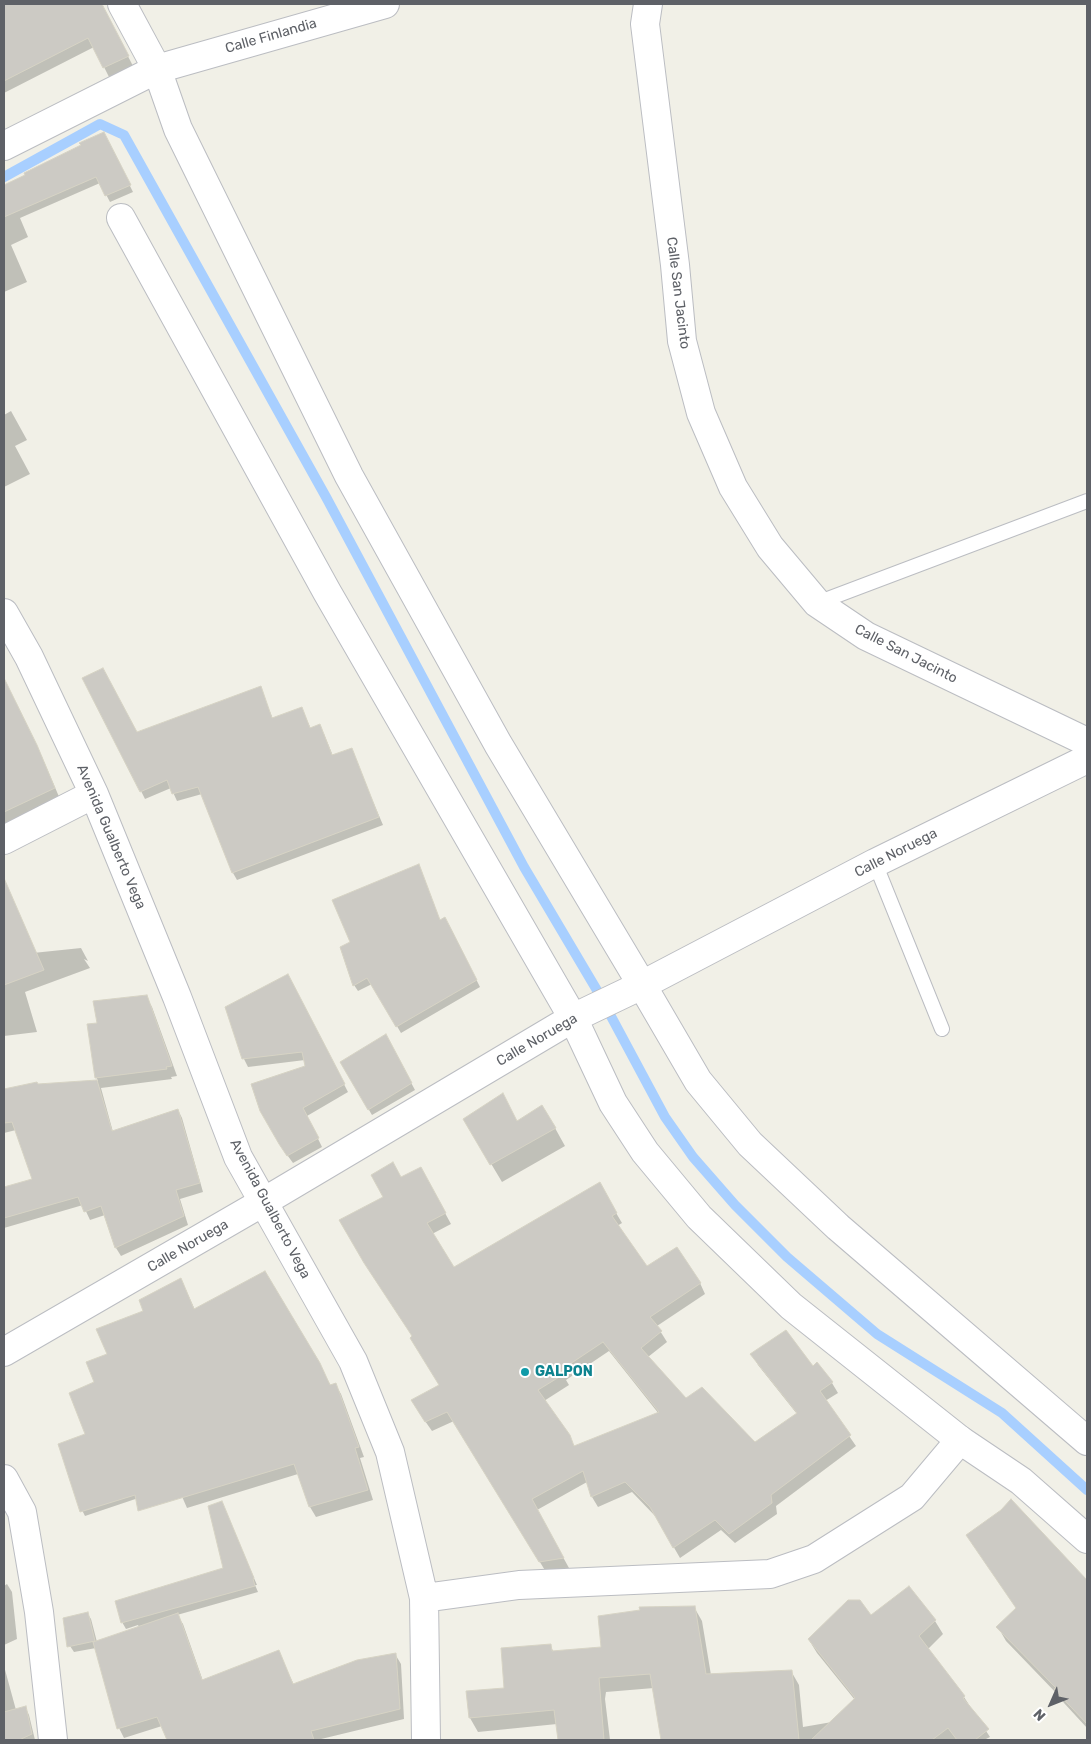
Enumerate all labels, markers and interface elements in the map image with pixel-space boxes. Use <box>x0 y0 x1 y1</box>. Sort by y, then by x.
street label: Calle Finlandia <box>223 15 319 57</box>
street label: Calle San Jacinto <box>663 236 693 350</box>
street label: Calle San Jacinto <box>852 621 960 687</box>
street label: Avenida Gualberto Vega <box>73 762 149 912</box>
street label: Calle Noruega <box>852 825 940 881</box>
street label: Calle Noruega <box>494 1010 580 1070</box>
street label: Avenida Gualberto Vega <box>226 1136 314 1282</box>
street label: Calle Noruega <box>145 1216 231 1276</box>
place label: GALPON <box>535 1364 593 1380</box>
marker: GALPON <box>519 1366 531 1378</box>
north arrow <box>1026 1679 1076 1729</box>
text: N <box>1030 1705 1049 1724</box>

